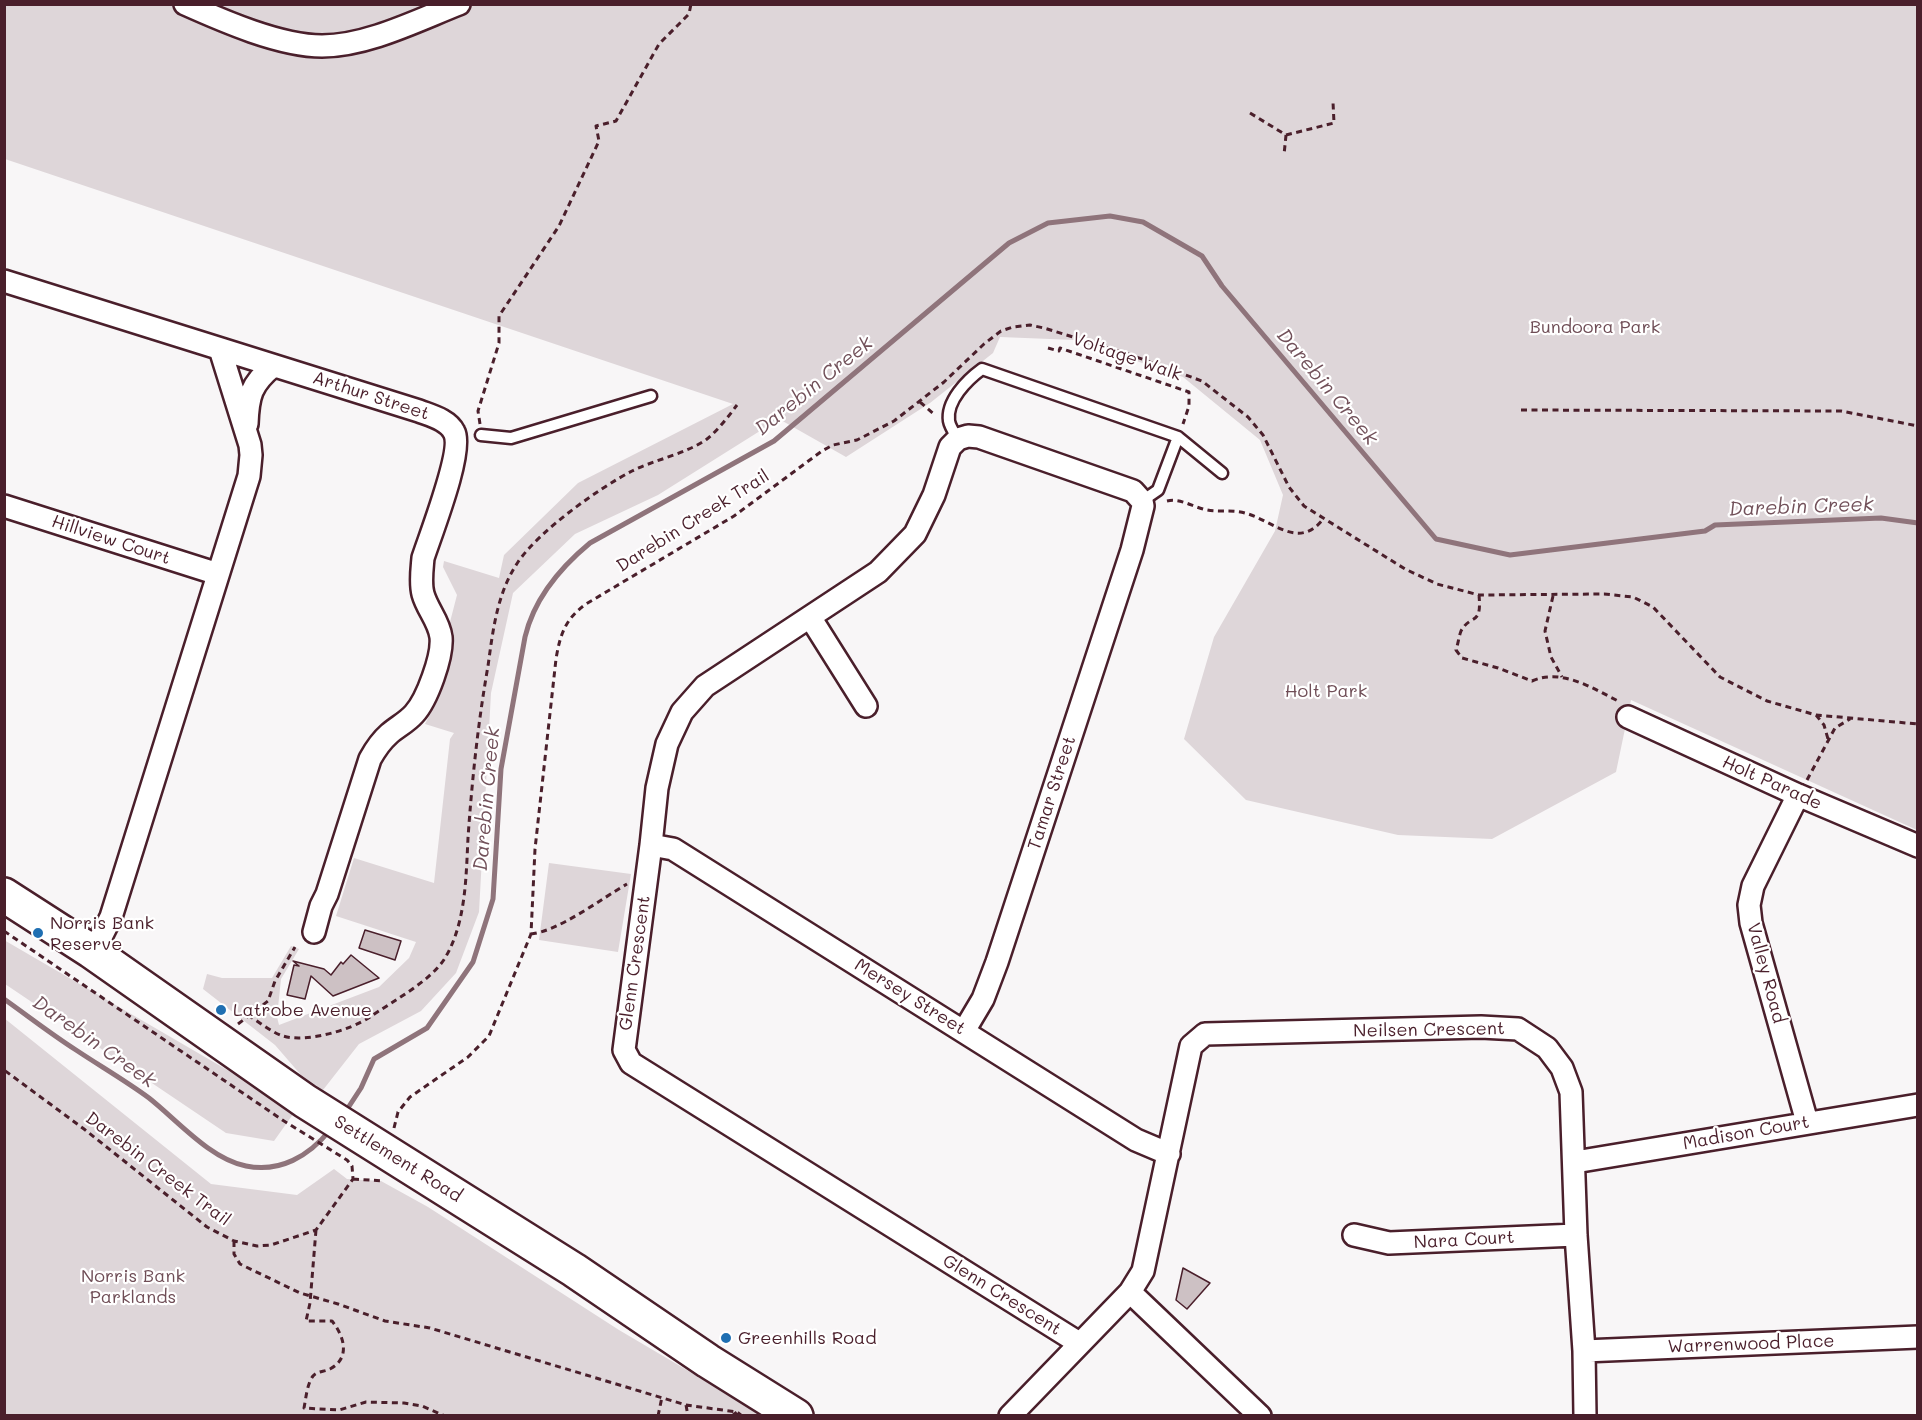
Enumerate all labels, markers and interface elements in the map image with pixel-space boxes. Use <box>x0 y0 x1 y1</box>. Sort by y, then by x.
park label: Bundoora Park <box>1530 316 1660 338</box>
water label: Darebin Creek <box>1271 324 1383 450</box>
street label: Voltage Walk <box>1069 328 1185 386</box>
water label: Darebin Creek <box>750 331 878 441</box>
street label: Arthur Street <box>310 367 432 425</box>
street label: Darebin Creek Trail <box>613 465 773 577</box>
water label: Darebin Creek <box>1728 492 1874 522</box>
street label: Hillview Court <box>49 511 173 569</box>
park label: Holt Park <box>1285 680 1367 702</box>
water label: Darebin Creek <box>469 726 505 872</box>
street label: Tamar Street <box>1023 733 1081 853</box>
street label: Holt Parade <box>1719 751 1825 815</box>
street label: Glenn Crescent <box>615 894 655 1032</box>
place label: Norris Bank Reserve <box>50 912 154 954</box>
street label: Valley Road <box>1742 920 1790 1026</box>
marker: Norris Bank Reserve <box>31 926 45 940</box>
street label: Mersey Street <box>850 954 970 1040</box>
water label: Darebin Creek <box>28 991 160 1093</box>
place label: Latrobe Avenue <box>233 999 372 1021</box>
marker: Latrobe Avenue <box>214 1003 228 1017</box>
street label: Neilsen Crescent <box>1353 1018 1505 1042</box>
street label: Darebin Creek Trail <box>81 1107 235 1231</box>
street label: Settlement Road <box>330 1111 466 1207</box>
street label: Madison Court <box>1681 1111 1811 1155</box>
street label: Nara Court <box>1413 1227 1515 1253</box>
street label: Glenn Crescent <box>939 1250 1065 1340</box>
park label: Norris Bank Parklands <box>81 1265 185 1308</box>
place label: Greenhills Road <box>738 1327 877 1349</box>
street label: Warrenwood Place <box>1667 1330 1835 1358</box>
marker: Greenhills Road <box>719 1331 733 1345</box>

